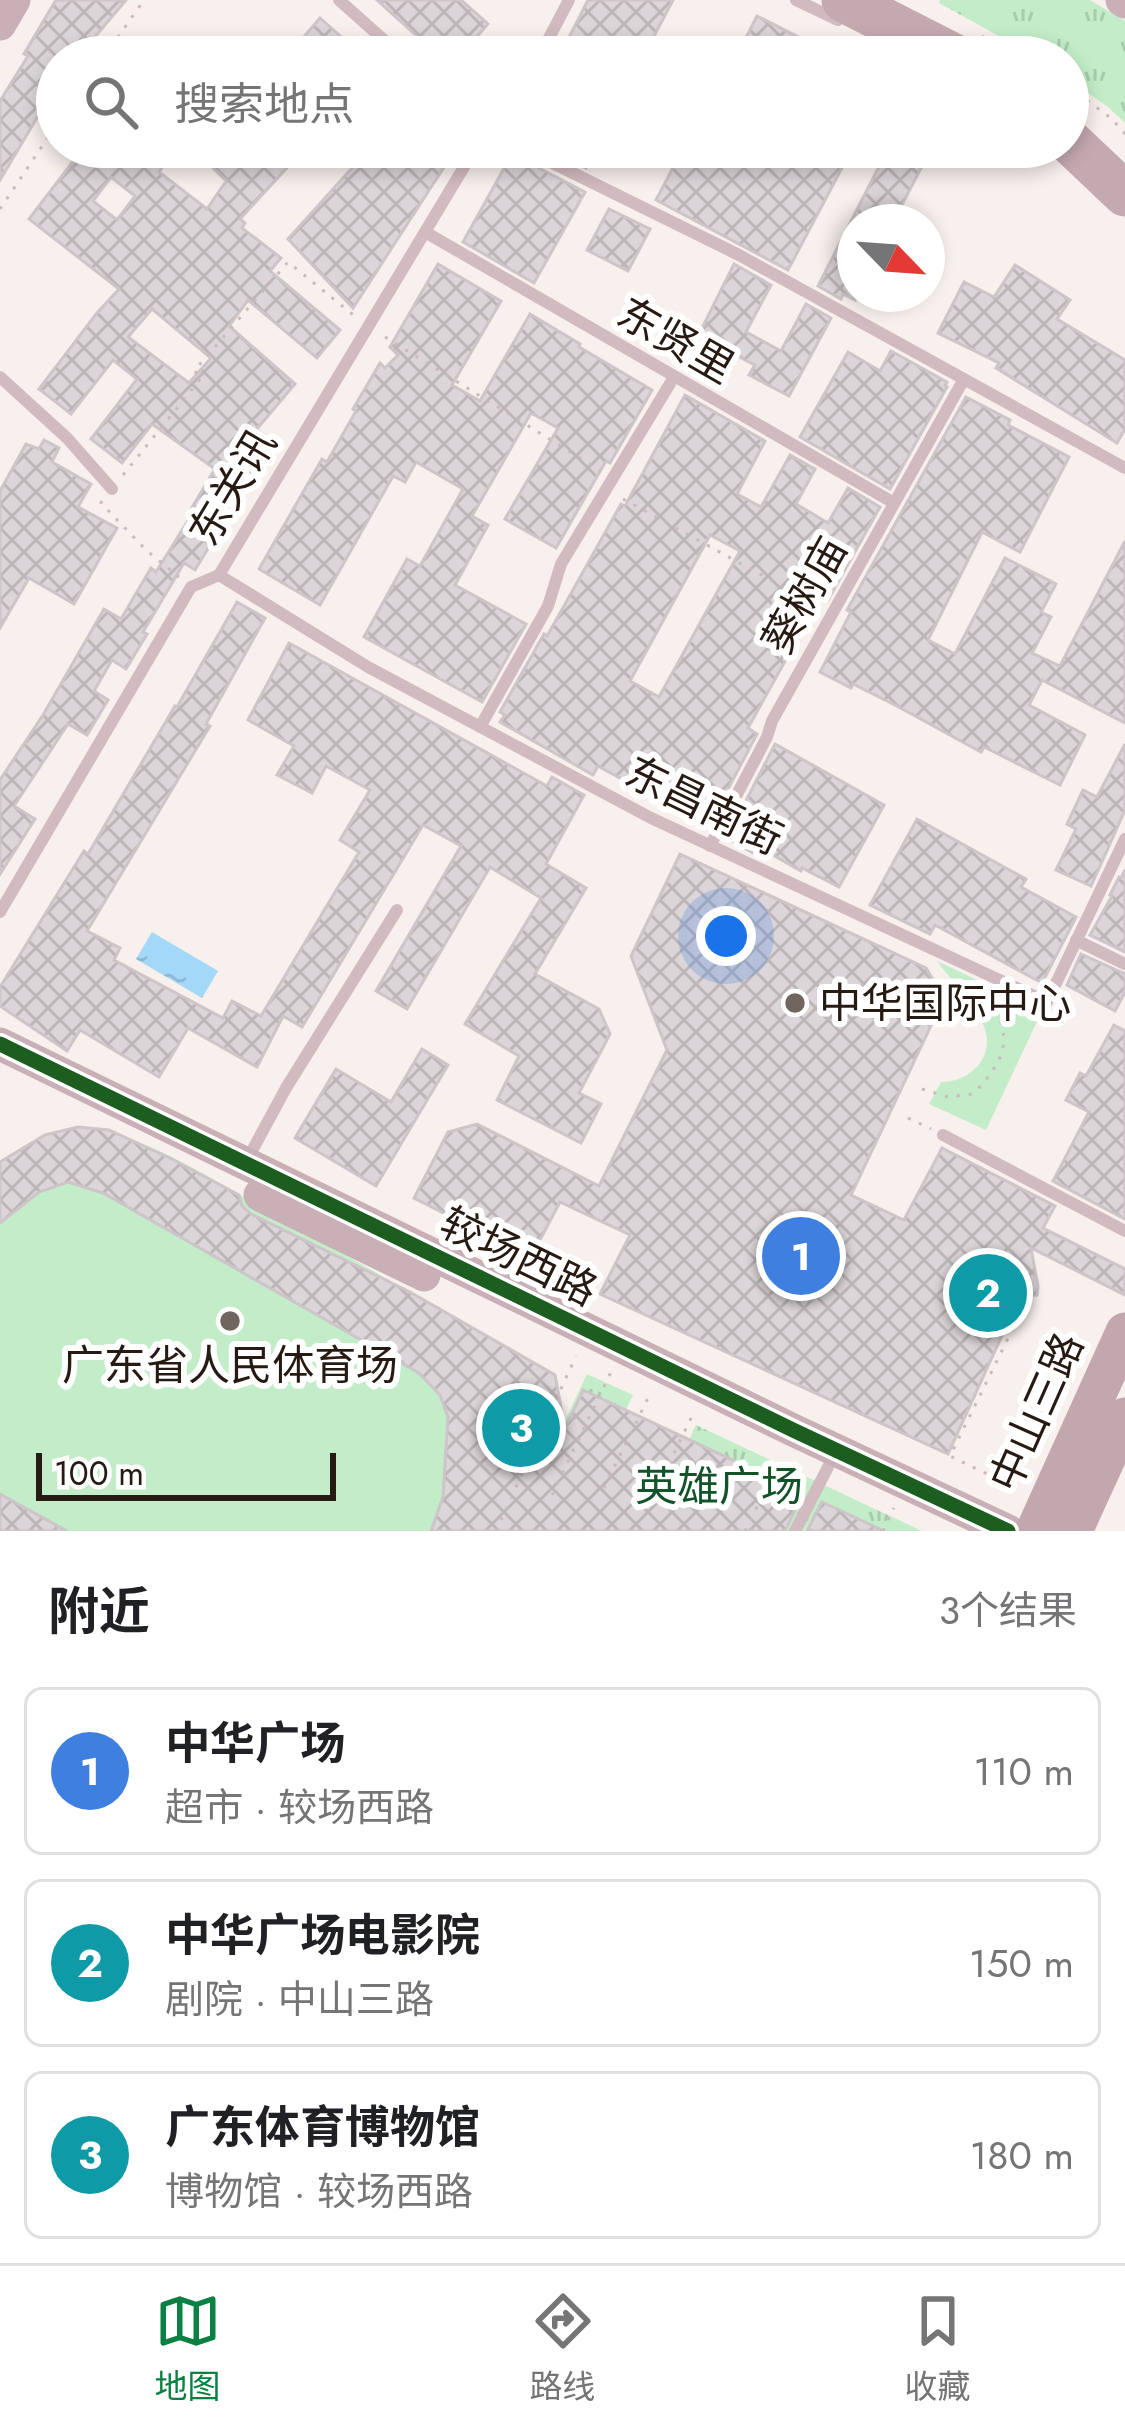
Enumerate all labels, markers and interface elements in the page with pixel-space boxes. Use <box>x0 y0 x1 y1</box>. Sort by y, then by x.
search box <box>36 36 1089 168</box>
icon: search <box>78 69 144 135</box>
text: 搜索地点 <box>174 72 354 137</box>
north arrow <box>837 204 945 312</box>
street label: 东贤里 <box>606 283 746 398</box>
street label: 东关讯 <box>174 418 291 557</box>
street label: 葵树庙 <box>747 525 862 665</box>
street label: 东昌南街 <box>615 741 793 870</box>
your location <box>696 906 756 966</box>
place label: 中华国际中心 <box>819 973 1071 1034</box>
marker: 中华国际中心 <box>782 990 808 1016</box>
street label: 较场西路 <box>430 1192 608 1321</box>
pin: 1 <box>762 1211 840 1301</box>
pin: 2 <box>949 1248 1027 1338</box>
marker: 广东省人民体育场 <box>217 1308 243 1334</box>
street label: 中山三路 <box>974 1323 1098 1501</box>
place label: 广东省人民体育场 <box>62 1335 398 1396</box>
pin: 3 <box>482 1383 560 1473</box>
scale bar <box>36 1447 336 1500</box>
text: 100 m <box>54 1450 144 1497</box>
park label: 英雄广场 <box>635 1456 803 1517</box>
text: 附近 <box>48 1574 150 1648</box>
text: 3个结果 <box>939 1582 1077 1639</box>
text: 中华广场 <box>165 1711 345 1776</box>
text: 1 <box>80 1743 100 1800</box>
text: 110 m <box>973 1743 1074 1800</box>
text: 超市 · 较场西路 <box>165 1779 434 1836</box>
text: 中华广场电影院 <box>165 1903 480 1968</box>
text: 2 <box>77 1935 103 1992</box>
text: 150 m <box>969 1935 1074 1992</box>
text: 剧院 · 中山三路 <box>165 1971 434 2028</box>
text: 广东体育博物馆 <box>165 2095 480 2160</box>
text: 3 <box>78 2127 102 2184</box>
text: 180 m <box>970 2127 1074 2184</box>
text: 博物馆 · 较场西路 <box>165 2163 473 2220</box>
tab: 地图 <box>155 2288 221 2410</box>
tab: 路线 <box>530 2288 596 2410</box>
tab: 收藏 <box>905 2288 971 2410</box>

